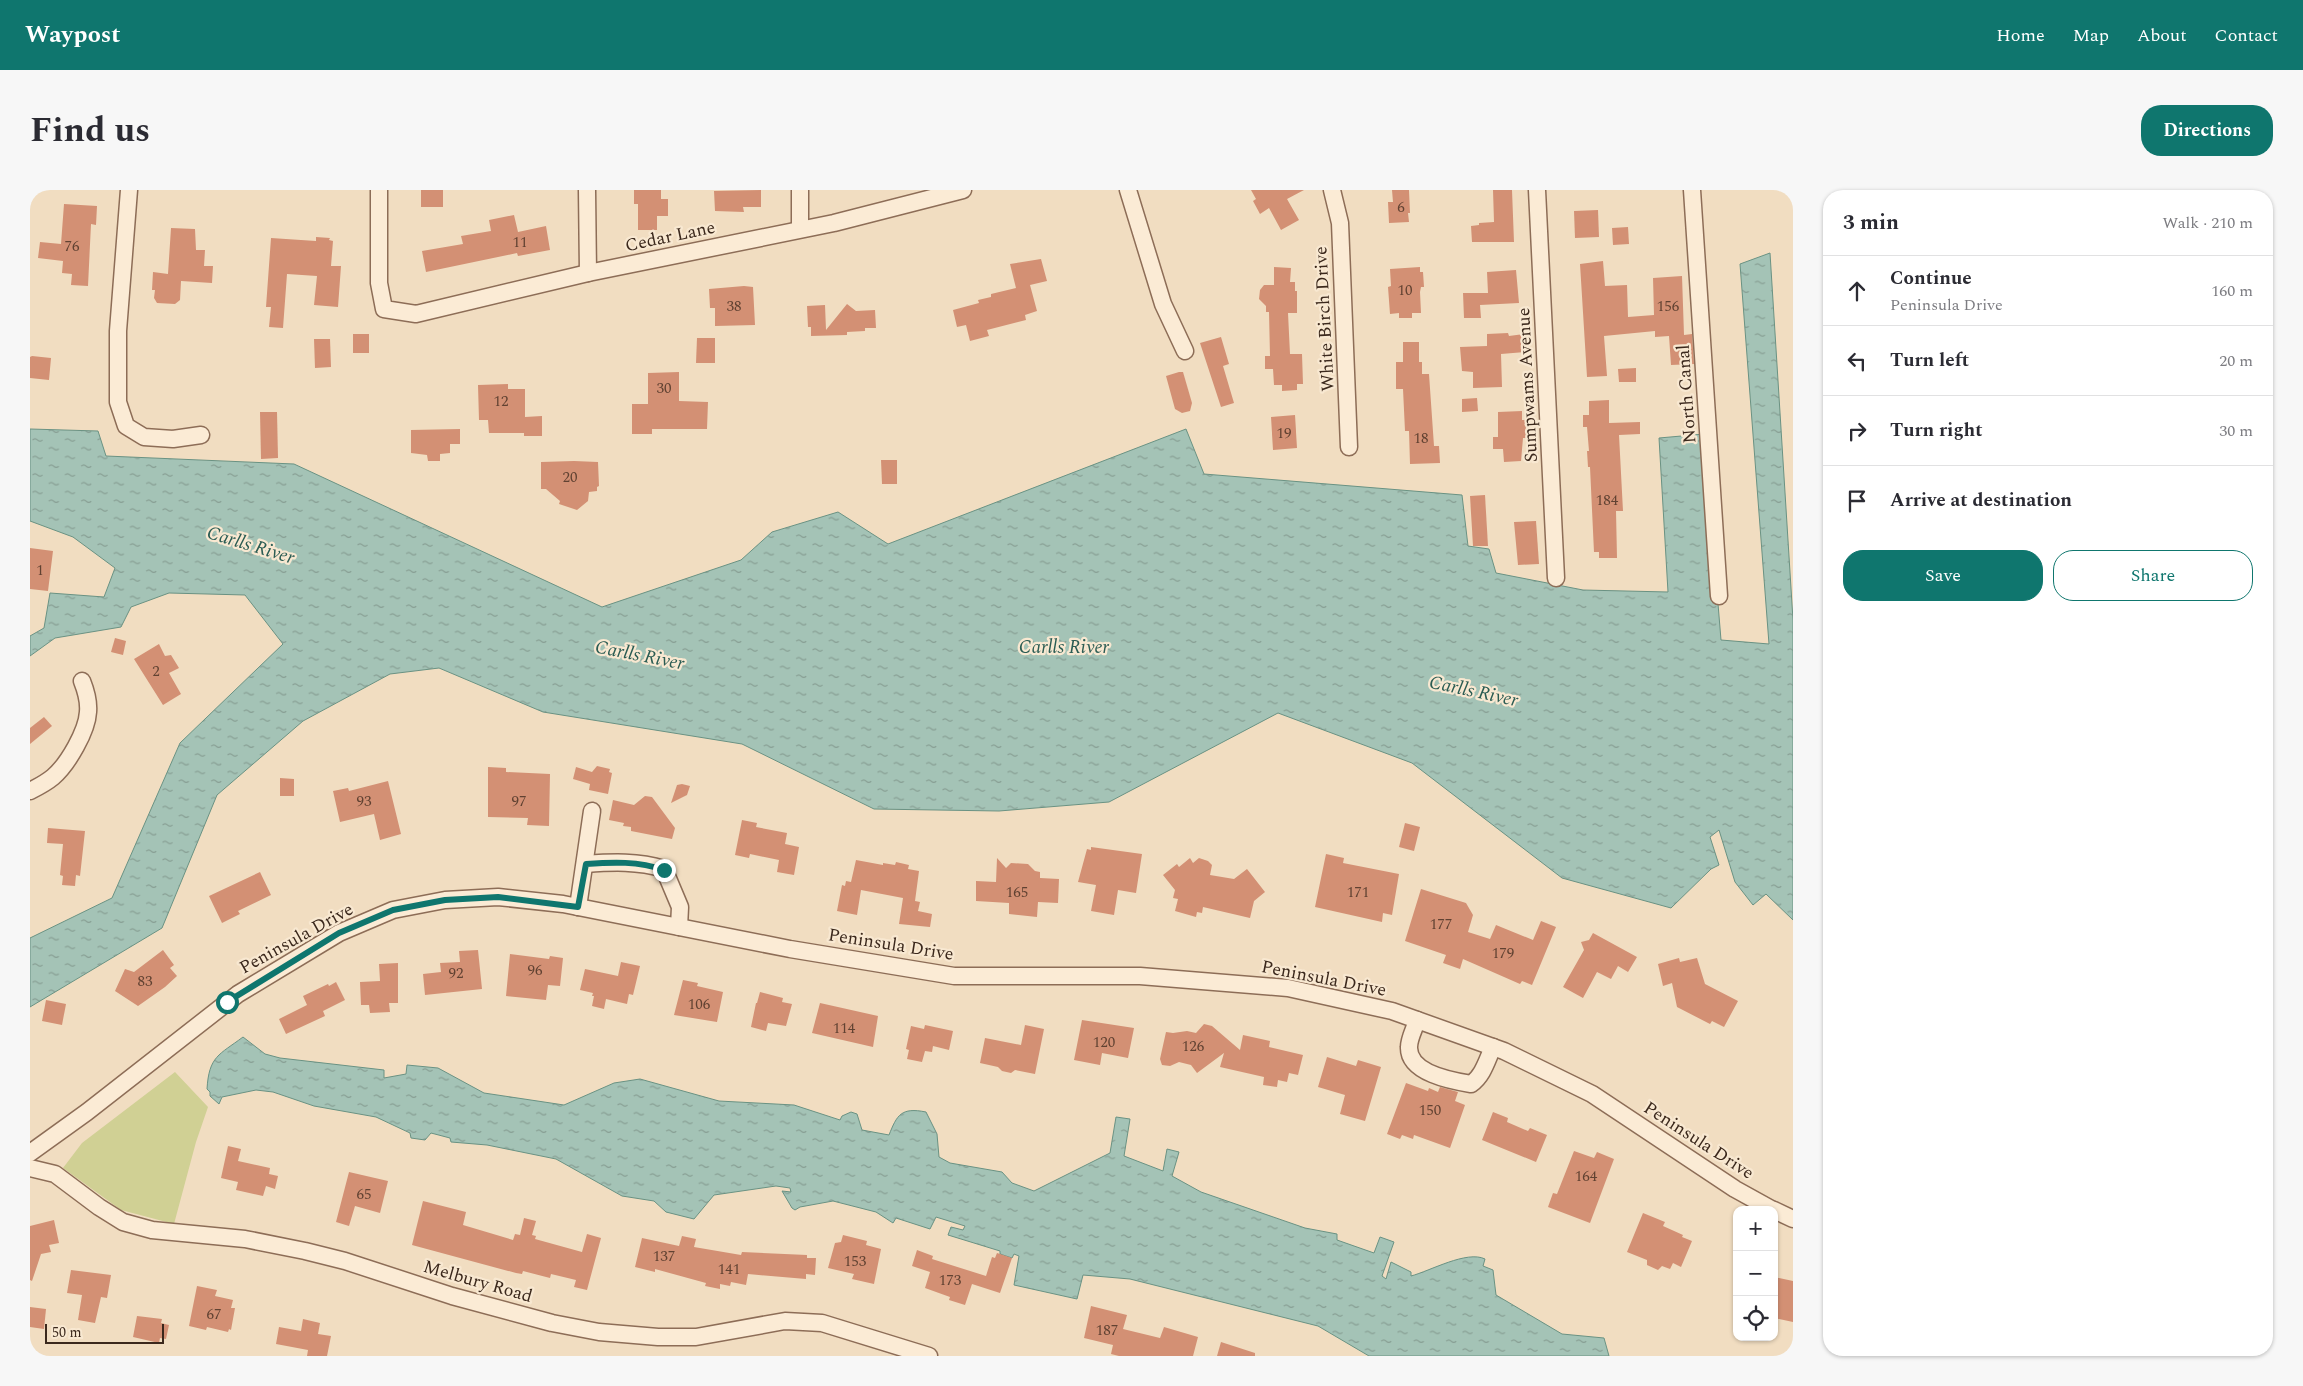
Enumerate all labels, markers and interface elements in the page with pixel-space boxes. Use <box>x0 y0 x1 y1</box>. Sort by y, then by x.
text: Waypost <box>25 17 121 53</box>
text: Home <box>1996 22 2045 49</box>
text: Map <box>2073 22 2109 49</box>
text: About <box>2137 22 2187 49</box>
text: Contact <box>2215 22 2278 49</box>
text: Find us <box>30 104 150 157</box>
button: Directions <box>2141 105 2273 156</box>
house number: 6 <box>1397 196 1405 219</box>
text: 3 min <box>1843 207 1899 239</box>
text: Walk · 210 m <box>2162 211 2253 235</box>
street label: Cedar Lane <box>622 214 718 259</box>
house number: 11 <box>512 231 528 254</box>
house number: 76 <box>64 235 80 258</box>
street label: White Birch Drive <box>1307 246 1342 392</box>
text: Continue <box>1890 264 1972 293</box>
icon: ahead <box>1843 277 1871 305</box>
house number: 10 <box>1397 279 1413 302</box>
text: 160 m <box>2211 279 2253 303</box>
text: Peninsula Drive <box>1890 293 2003 317</box>
house number: 38 <box>726 295 742 318</box>
house number: 156 <box>1657 295 1680 318</box>
street label: Sumpwams Avenue <box>1510 307 1545 463</box>
street label: North Canal <box>1670 344 1703 444</box>
text: Turn left <box>1890 346 1969 375</box>
icon: left <box>1843 347 1871 375</box>
text: 20 m <box>2219 349 2253 373</box>
house number: 30 <box>656 377 672 400</box>
house number: 12 <box>493 390 509 413</box>
text: Turn right <box>1890 416 1983 445</box>
icon: right <box>1843 417 1871 445</box>
text: 30 m <box>2219 419 2253 443</box>
house number: 19 <box>1276 422 1292 445</box>
house number: 18 <box>1413 427 1429 450</box>
house number: 20 <box>562 466 578 489</box>
text: Arrive at destination <box>1890 486 2072 515</box>
icon: arrive <box>1843 487 1871 515</box>
house number: 184 <box>1596 489 1619 512</box>
water label: Carlls River <box>203 518 298 573</box>
button: Save <box>1843 550 2043 601</box>
button: Share <box>2053 550 2253 601</box>
house number: 1 <box>36 559 44 582</box>
water label: Carlls River <box>593 633 687 678</box>
water label: Carlls River <box>1019 633 1110 662</box>
house number: 2 <box>152 660 160 683</box>
water label: Carlls River <box>1426 668 1521 715</box>
house number: 93 <box>356 790 372 813</box>
house number: 97 <box>511 790 527 813</box>
route end <box>653 859 676 882</box>
house number: 165 <box>1006 881 1028 904</box>
house number: 171 <box>1347 881 1369 904</box>
street label: Peninsula Drive <box>234 896 358 981</box>
house number: 177 <box>1430 913 1452 936</box>
street label: Peninsula Drive <box>826 921 956 968</box>
house number: 179 <box>1492 942 1514 965</box>
street label: Peninsula Drive <box>1259 953 1389 1004</box>
house number: 96 <box>527 959 543 982</box>
house number: 92 <box>448 962 464 985</box>
house number: 83 <box>137 970 153 993</box>
route start <box>216 991 239 1014</box>
house number: 106 <box>688 993 711 1016</box>
house number: 114 <box>833 1017 856 1040</box>
house number: 120 <box>1093 1031 1115 1054</box>
house number: 126 <box>1182 1035 1205 1058</box>
street label: Peninsula Drive <box>1638 1095 1759 1186</box>
house number: 150 <box>1419 1099 1441 1122</box>
house number: 164 <box>1575 1165 1598 1188</box>
house number: 65 <box>356 1183 372 1206</box>
map controls <box>1733 1206 1778 1341</box>
button: + <box>1733 1206 1778 1251</box>
house number: 137 <box>653 1245 675 1268</box>
house number: 153 <box>844 1250 867 1273</box>
button: − <box>1733 1251 1778 1296</box>
street label: Melbury Road <box>420 1253 536 1310</box>
house number: 141 <box>718 1258 740 1281</box>
house number: 173 <box>939 1269 962 1292</box>
button: locate <box>1733 1296 1778 1341</box>
house number: 67 <box>206 1303 222 1326</box>
house number: 187 <box>1096 1319 1118 1342</box>
scale bar <box>45 1321 164 1344</box>
text: 50 m <box>52 1322 82 1343</box>

